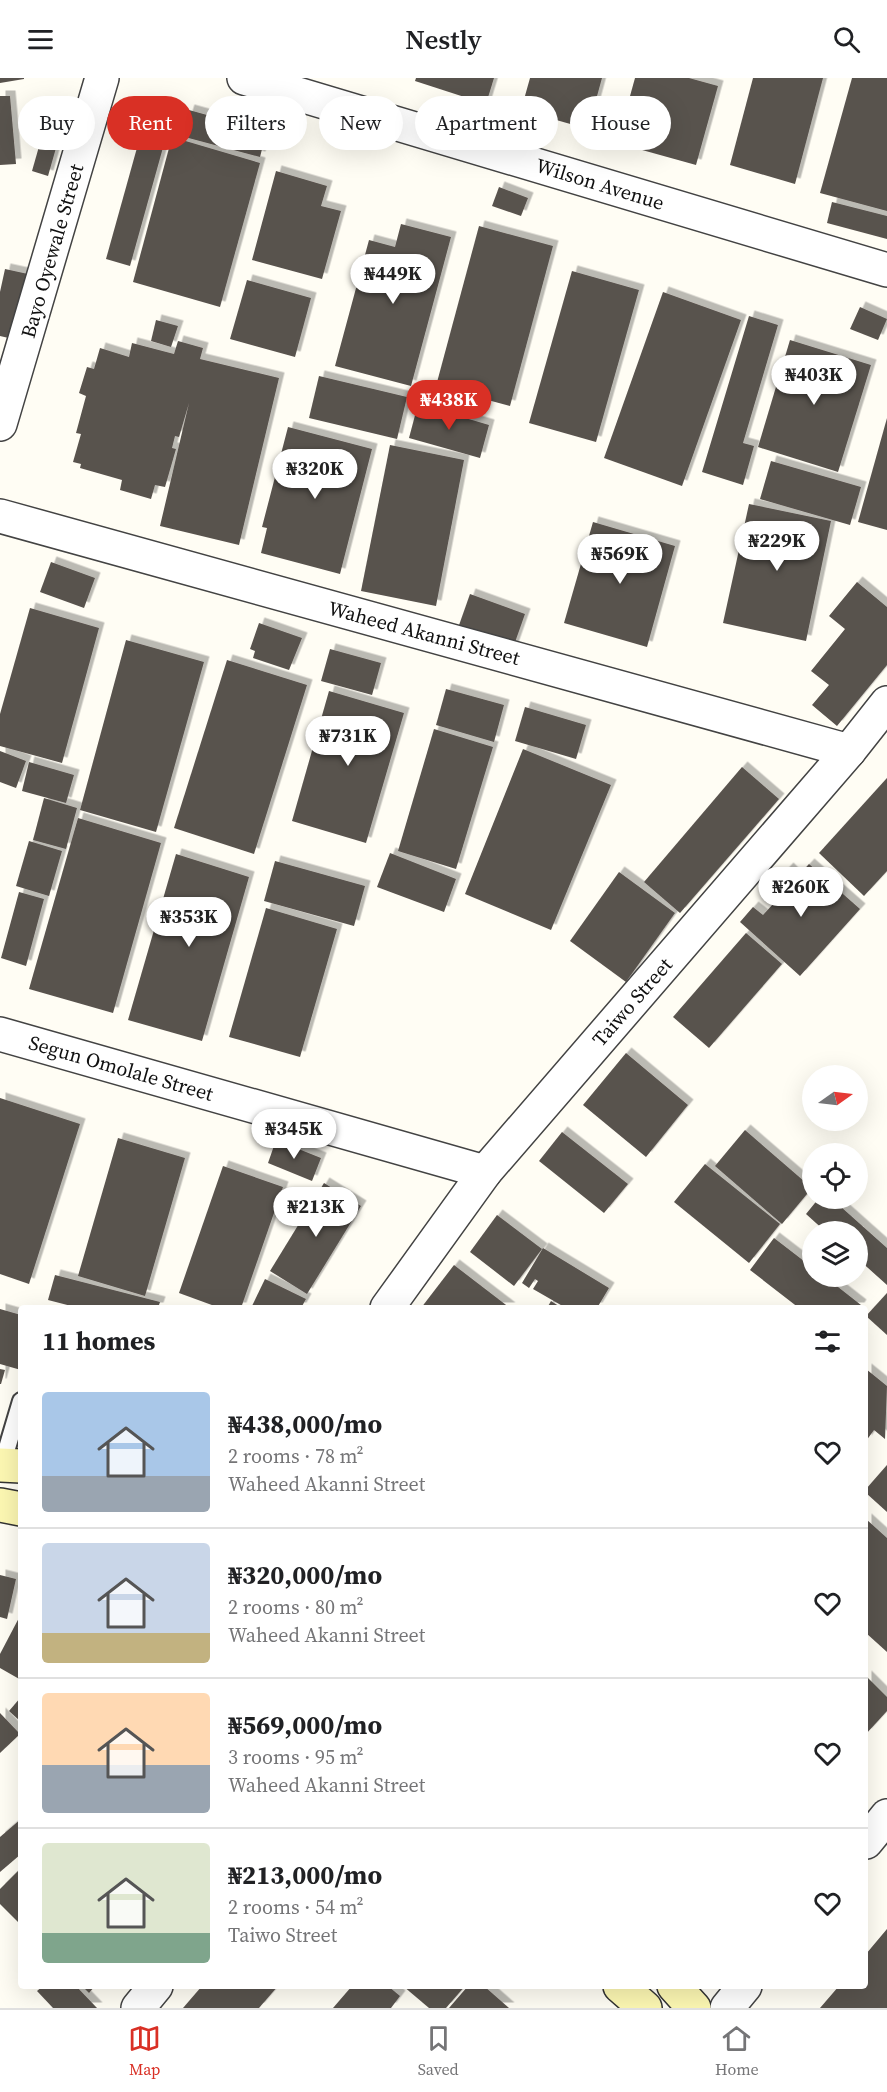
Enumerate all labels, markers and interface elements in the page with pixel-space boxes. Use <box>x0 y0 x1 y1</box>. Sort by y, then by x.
text: Nestly <box>405 21 482 58</box>
icon: menu <box>24 23 57 56</box>
icon: search <box>830 23 863 56</box>
chip: Buy <box>18 96 95 150</box>
chip: Rent <box>107 96 193 150</box>
chip: Filters <box>205 96 307 150</box>
chip: New <box>319 96 403 150</box>
chip: Apartment <box>415 96 558 150</box>
chip: House <box>570 96 671 150</box>
street label: Wilson Avenue <box>532 151 668 217</box>
street label: Bayo Oyewale Street <box>14 160 90 341</box>
pin: ₦449K <box>351 254 435 305</box>
text: ₦449K <box>364 259 422 287</box>
pin: ₦403K <box>772 355 856 406</box>
text: ₦403K <box>785 360 843 388</box>
pin: ₦438K <box>407 380 491 431</box>
text: ₦438K <box>420 385 478 413</box>
pin: ₦320K <box>273 449 357 500</box>
text: ₦320K <box>286 454 344 482</box>
pin: ₦229K <box>735 521 819 572</box>
text: ₦229K <box>748 526 806 554</box>
pin: ₦569K <box>578 534 662 585</box>
text: ₦569K <box>591 539 649 567</box>
street label: Waheed Akanni Street <box>325 594 523 672</box>
pin: ₦731K <box>306 716 390 767</box>
text: ₦731K <box>319 721 377 749</box>
pin: ₦260K <box>759 867 843 918</box>
text: ₦260K <box>772 872 830 900</box>
pin: ₦353K <box>147 897 231 948</box>
text: ₦353K <box>160 902 218 930</box>
street label: Taiwo Street <box>586 951 679 1052</box>
street label: Segun Omolale Street <box>26 1028 217 1108</box>
north arrow <box>802 1065 868 1131</box>
map controls <box>802 1065 868 1287</box>
pin: ₦345K <box>252 1109 336 1160</box>
text: ₦345K <box>265 1114 323 1142</box>
button: locate <box>802 1143 868 1209</box>
pin: ₦213K <box>274 1187 358 1238</box>
text: ₦213K <box>287 1192 345 1220</box>
button: layers <box>802 1221 868 1287</box>
text: 11 homes <box>42 1323 155 1359</box>
icon: filters <box>811 1325 844 1358</box>
text: ₦438,000/mo <box>228 1406 382 1442</box>
icon: home <box>90 1416 162 1488</box>
icon: heart <box>811 1436 844 1469</box>
text: 2 rooms · 78 m² <box>228 1442 364 1470</box>
text: Waheed Akanni Street <box>228 1470 425 1498</box>
text: ₦320,000/mo <box>228 1557 382 1593</box>
icon: home <box>90 1567 162 1639</box>
icon: heart <box>811 1587 844 1620</box>
text: 2 rooms · 80 m² <box>228 1593 364 1621</box>
text: Waheed Akanni Street <box>228 1621 425 1649</box>
text: ₦569,000/mo <box>228 1707 382 1743</box>
icon: home <box>90 1717 162 1789</box>
icon: heart <box>811 1737 844 1770</box>
text: 3 rooms · 95 m² <box>228 1743 364 1771</box>
text: Waheed Akanni Street <box>228 1771 425 1799</box>
text: ₦213,000/mo <box>228 1857 382 1893</box>
icon: home <box>90 1867 162 1939</box>
icon: heart <box>811 1887 844 1920</box>
text: 2 rooms · 54 m² <box>228 1893 364 1921</box>
text: Taiwo Street <box>228 1921 337 1949</box>
tab: Map <box>128 2022 161 2080</box>
tab: Saved <box>418 2022 459 2080</box>
tab: Home <box>715 2022 759 2080</box>

